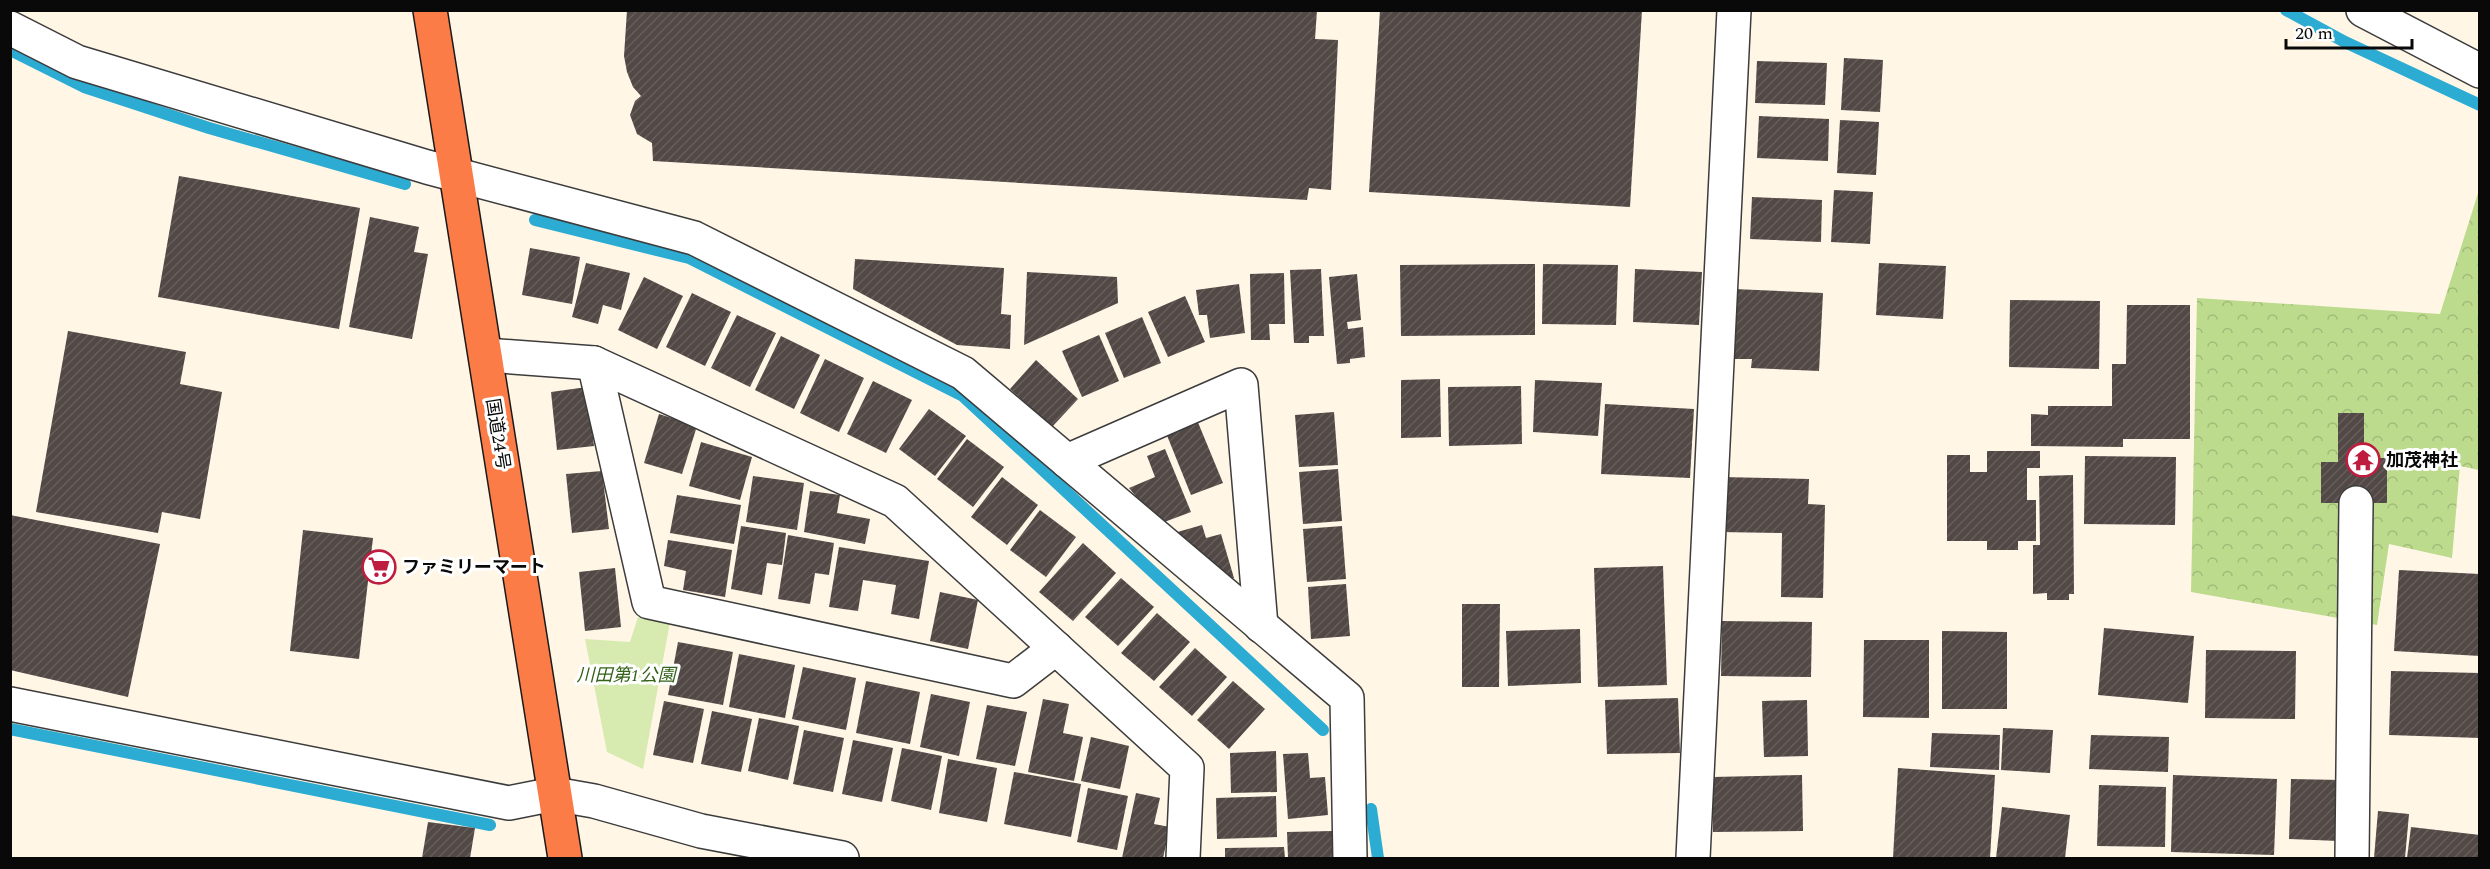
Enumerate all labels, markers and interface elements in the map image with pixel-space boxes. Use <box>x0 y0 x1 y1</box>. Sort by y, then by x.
scale bar <box>2286 12 2412 50</box>
text: 20 m <box>2295 20 2333 47</box>
street label: 国道24号 <box>479 396 516 472</box>
temple icon: 加茂神社 <box>2345 442 2381 478</box>
place label: 加茂神社 <box>2386 447 2458 474</box>
supermarket icon: ファミリーマート <box>361 549 397 585</box>
place label: ファミリーマート <box>402 554 546 581</box>
park label: 川田第1公園 <box>577 662 678 689</box>

